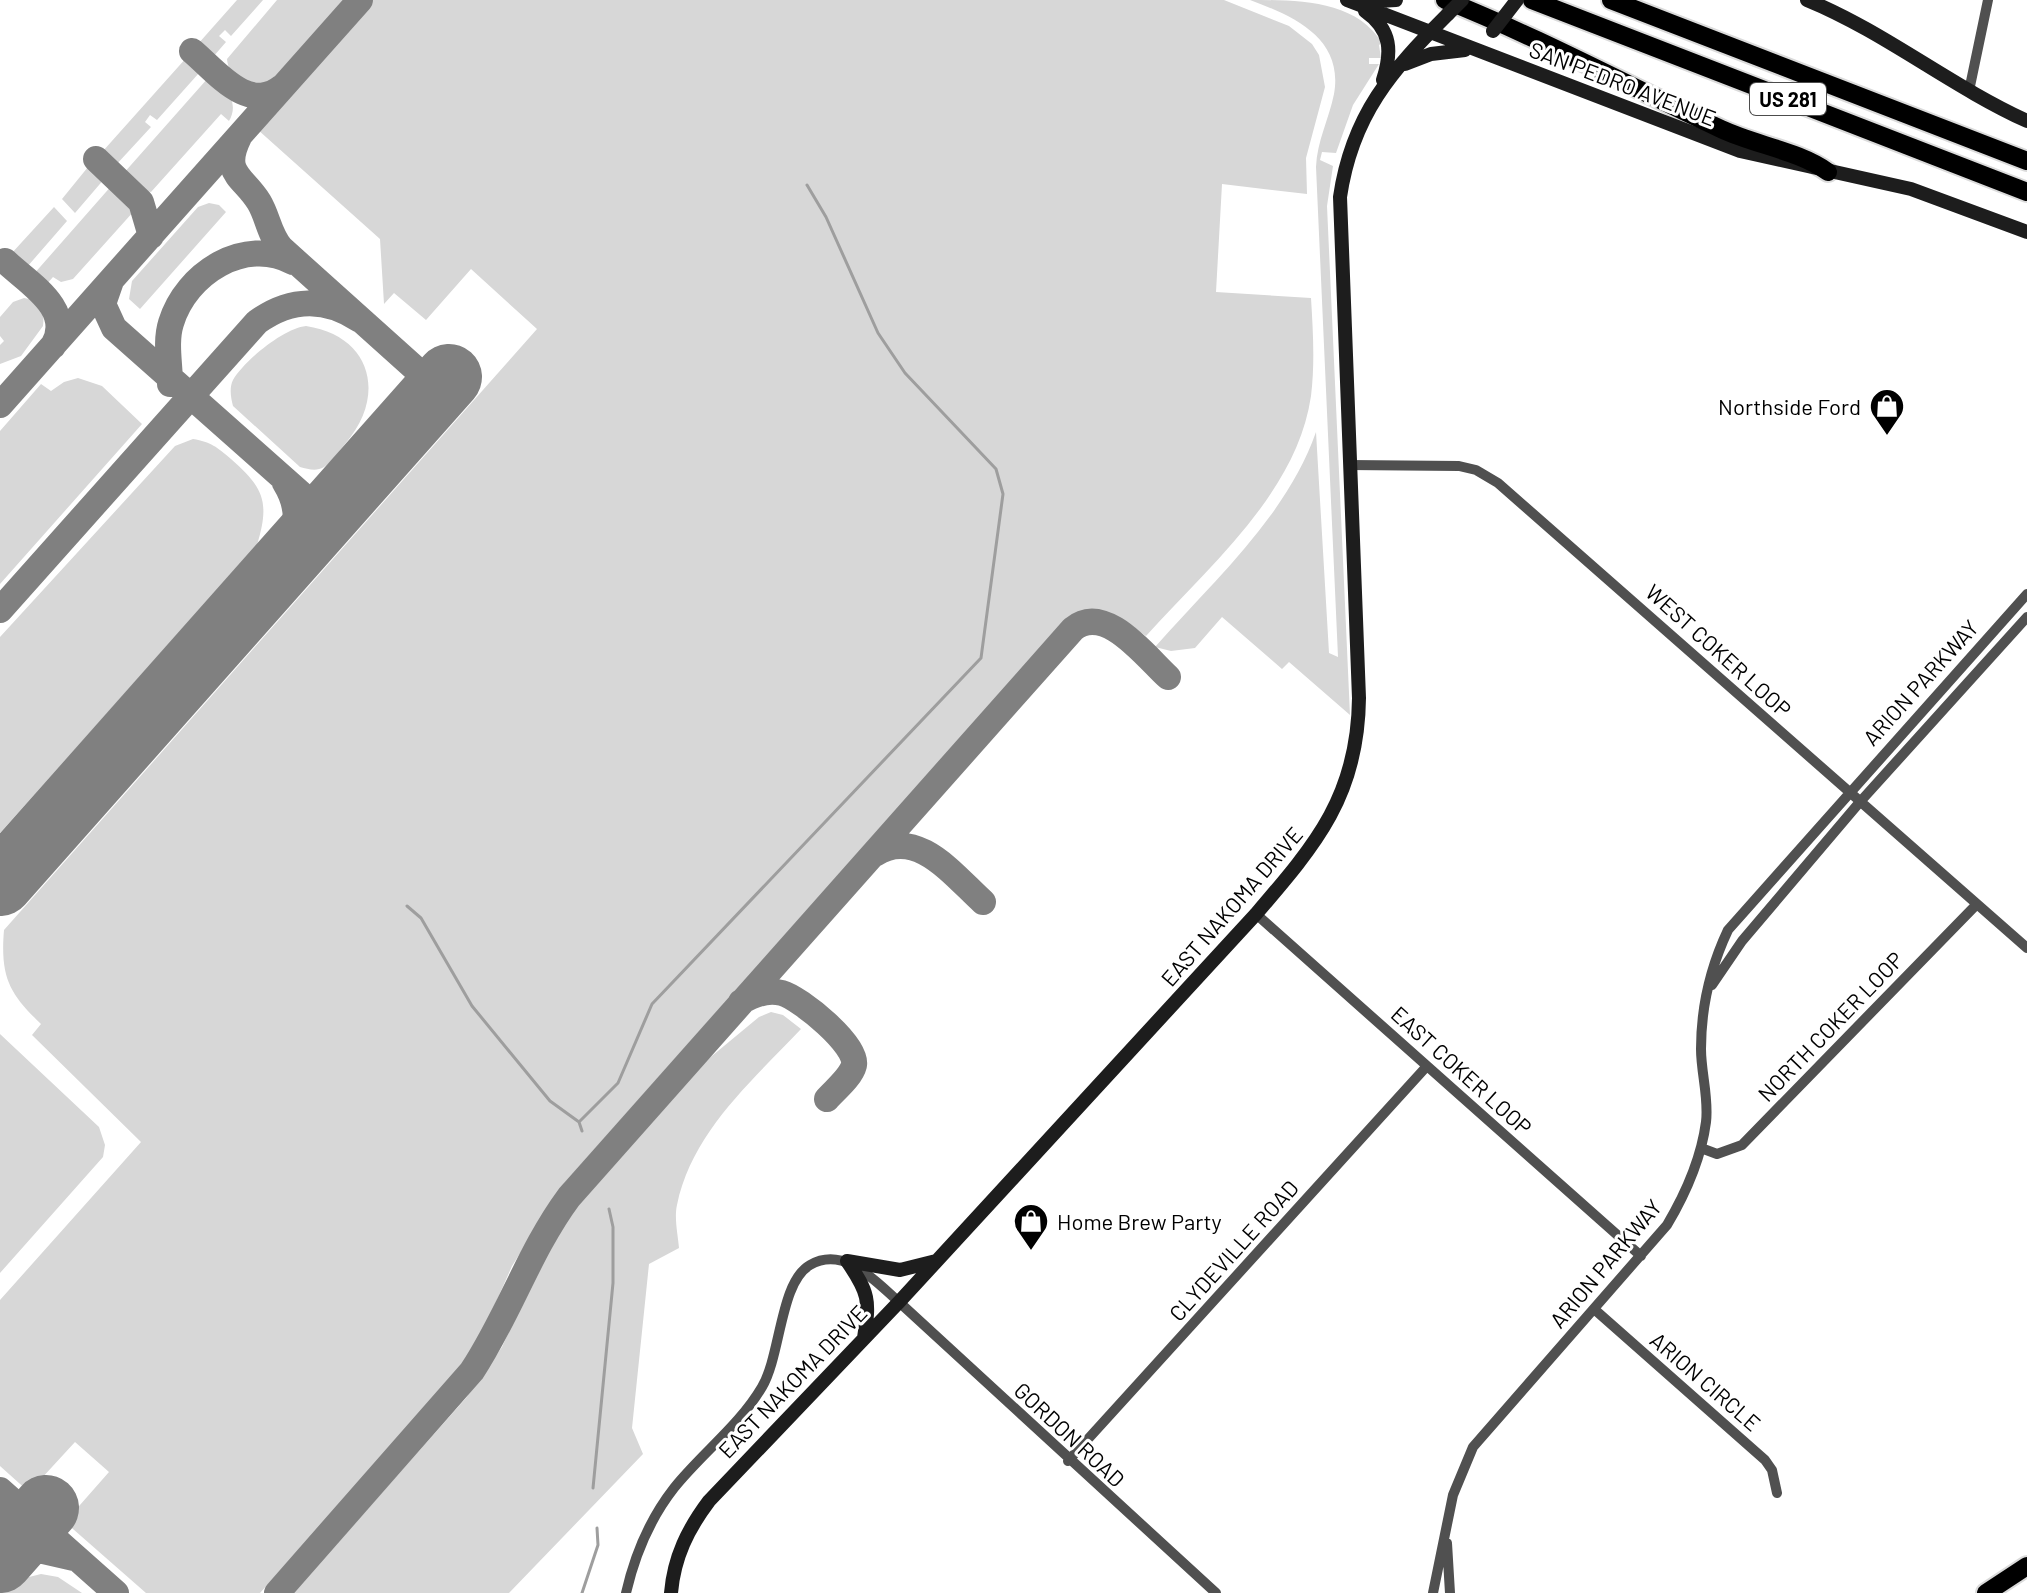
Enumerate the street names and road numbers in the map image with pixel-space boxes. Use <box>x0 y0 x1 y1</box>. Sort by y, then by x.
street label: SAN PEDRO AVENUE <box>1526 35 1720 131</box>
road number: US 281 <box>1750 83 1826 115</box>
street label: WEST COKER LOOP <box>1641 578 1797 722</box>
street label: ARION PARKWAY <box>1857 614 1983 750</box>
street label: EAST NAKOMA DRIVE <box>1155 821 1307 991</box>
street label: NORTH COKER LOOP <box>1752 946 1908 1106</box>
street label: EAST COKER LOOP <box>1387 1000 1537 1140</box>
street label: CLYDEVILLE ROAD <box>1163 1174 1303 1326</box>
street label: ARION PARKWAY <box>1544 1193 1666 1333</box>
street label: EAST NAKOMA DRIVE <box>712 1299 872 1463</box>
street label: ARION CIRCLE <box>1646 1326 1766 1436</box>
street label: GORDON ROAD <box>1009 1376 1131 1492</box>

